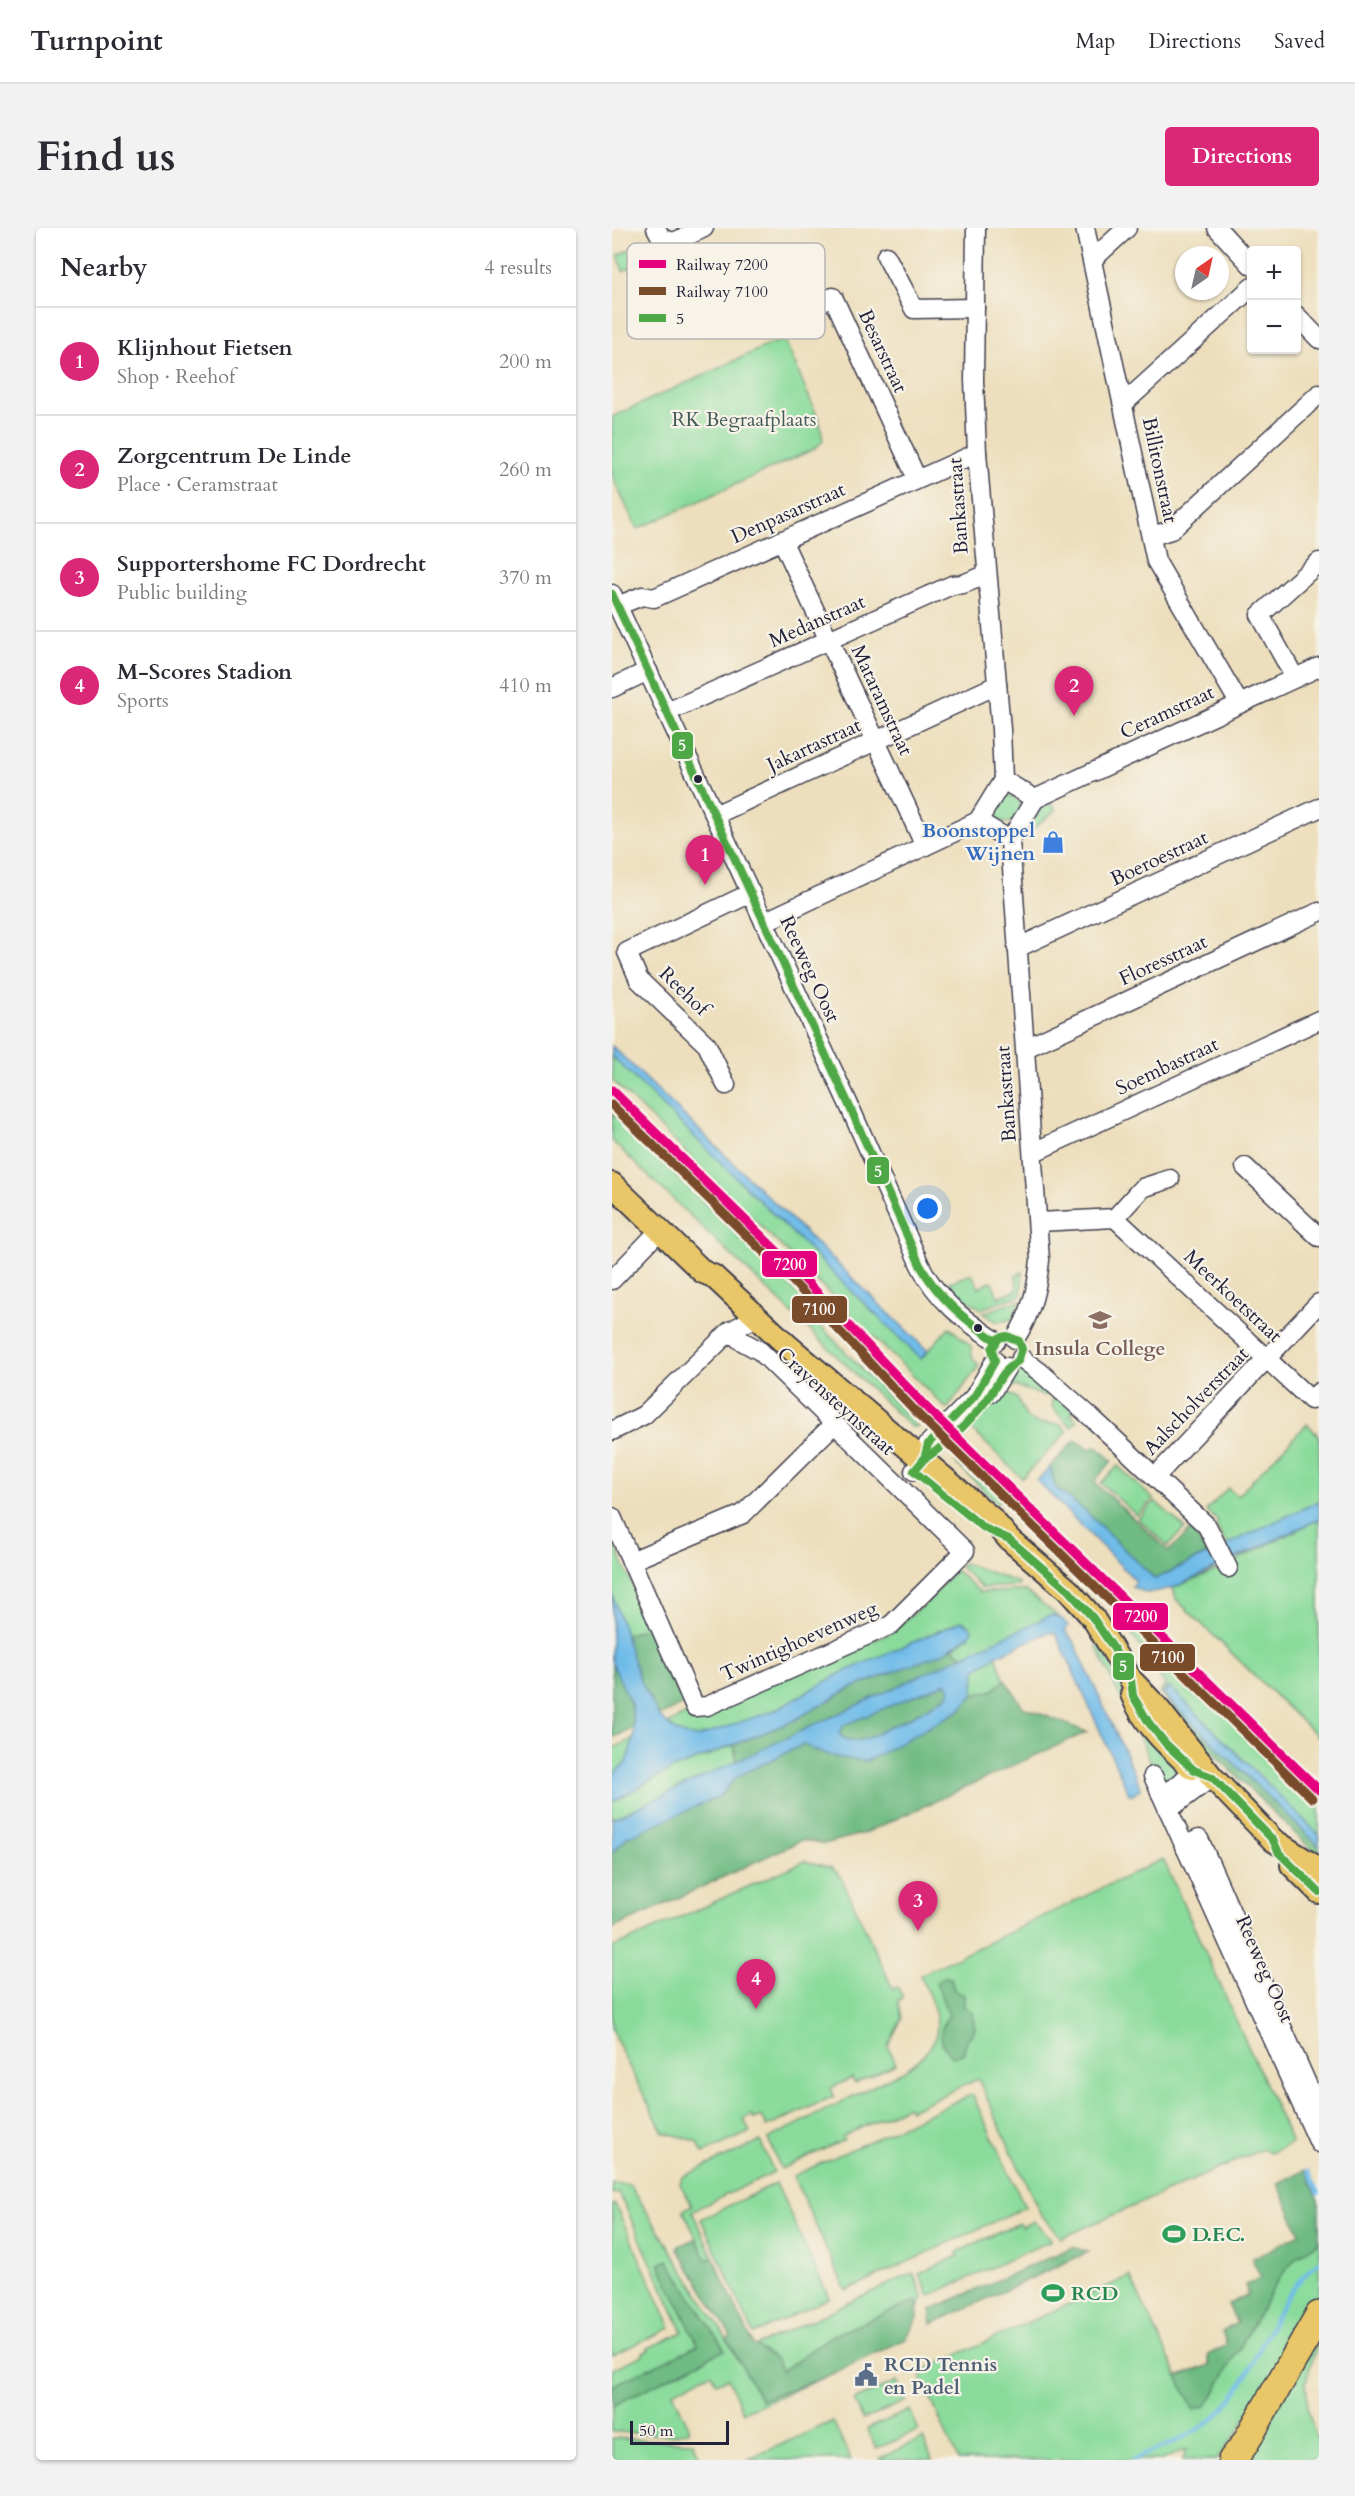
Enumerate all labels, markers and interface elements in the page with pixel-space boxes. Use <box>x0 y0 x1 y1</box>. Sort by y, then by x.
text: Turnpoint <box>30 22 163 60</box>
text: Map <box>1075 27 1115 56</box>
text: Directions <box>1148 27 1241 56</box>
text: Saved <box>1274 27 1325 56</box>
button: Directions <box>1165 127 1319 186</box>
text: Find us <box>36 128 176 185</box>
legend <box>627 243 825 339</box>
north arrow <box>1175 246 1229 300</box>
map controls <box>1247 246 1301 354</box>
button: + <box>1247 246 1301 300</box>
text: Nearby <box>60 250 148 285</box>
text: 4 results <box>484 254 552 281</box>
text: Railway 7200 <box>676 254 768 276</box>
text: Railway 7100 <box>676 281 768 303</box>
button: − <box>1247 300 1301 354</box>
street label: Besarstraat <box>852 305 914 398</box>
text: 5 <box>676 308 684 330</box>
text: Klijnhout Fietsen <box>117 333 293 363</box>
text: 1 <box>74 348 85 375</box>
text: 200 m <box>499 348 552 375</box>
text: Shop · Reehof <box>117 363 235 390</box>
park label: RK Begraafplaats <box>672 406 816 433</box>
street label: Billitonstraat <box>1136 415 1185 526</box>
text: Zorgcentrum De Linde <box>117 441 351 471</box>
text: 2 <box>74 456 85 483</box>
text: 260 m <box>499 456 552 483</box>
street label: Bankastraat <box>941 456 975 555</box>
text: Place · Ceramstraat <box>117 471 278 498</box>
street label: Denpasarstraat <box>727 475 850 550</box>
text: Supportershome FC Dordrecht <box>117 549 426 579</box>
text: 3 <box>74 564 85 591</box>
text: 370 m <box>499 564 552 591</box>
text: Public building <box>117 579 247 606</box>
street label: Medanstraat <box>765 588 870 654</box>
street label: Mataramstraat <box>845 640 920 760</box>
text: M-Scores Stadion <box>117 657 292 687</box>
pin: 2 <box>1054 666 1094 716</box>
text: 4 <box>74 672 85 699</box>
text: 410 m <box>499 672 552 699</box>
street label: Ceramstraat <box>1115 678 1219 746</box>
text: Sports <box>117 687 169 714</box>
street label: Jakartastraat <box>760 711 866 780</box>
line badge: 5 <box>671 731 694 760</box>
text: 5 <box>678 735 686 757</box>
unlabelled marker <box>692 773 704 785</box>
place label: Boonstoppel Wijnen <box>922 817 1035 867</box>
street label: Boeroestraat <box>1106 823 1213 892</box>
shop icon: Boonstoppel Wijnen <box>1040 829 1066 855</box>
pin: 1 <box>686 836 724 885</box>
street label: Reeweg Oost <box>774 911 847 1027</box>
street label: Floresstraat <box>1115 928 1212 992</box>
street label: Reehof <box>653 960 717 1024</box>
street label: Soembastraat <box>1111 1030 1223 1102</box>
street label: Bankastraat <box>989 1044 1023 1143</box>
line badge: 5 <box>866 1156 890 1185</box>
text: 5 <box>874 1161 882 1183</box>
your location <box>913 1194 942 1223</box>
street label: Meerkoetstraat <box>1178 1243 1288 1349</box>
line badge: 7200 <box>761 1250 818 1278</box>
text: 7200 <box>774 1254 806 1276</box>
line badge: 7100 <box>791 1295 848 1324</box>
text: 7100 <box>803 1299 835 1321</box>
school or university icon: Insula College <box>1087 1307 1113 1333</box>
unlabelled marker <box>972 1322 984 1334</box>
place label: Insula College <box>1035 1335 1165 1362</box>
street label: Aalscholverstraat <box>1137 1340 1255 1461</box>
street label: Crayensteynstraat <box>771 1341 901 1462</box>
street label: Twintighoevenweg <box>716 1594 882 1688</box>
line badge: 7200 <box>1112 1602 1169 1631</box>
text: 7200 <box>1125 1606 1157 1628</box>
line badge: 7100 <box>1139 1643 1196 1672</box>
text: 7100 <box>1152 1647 1184 1669</box>
line badge: 5 <box>1112 1652 1135 1681</box>
text: 5 <box>1119 1656 1127 1678</box>
pin: 3 <box>898 1882 938 1931</box>
street label: Reeweg Oost <box>1229 1911 1301 2028</box>
pin: 4 <box>736 1960 776 2009</box>
sports icon: D.F.C. <box>1161 2221 1187 2247</box>
place label: D.F.C. <box>1192 2221 1245 2248</box>
sports icon: RCD <box>1040 2280 1066 2306</box>
place label: RCD <box>1071 2280 1118 2307</box>
place label: RCD Tennis en Padel <box>884 2351 997 2401</box>
public building icon: RCD Tennis en Padel <box>853 2362 879 2388</box>
scale bar <box>630 2418 729 2446</box>
text: 50 m <box>639 2420 673 2442</box>

